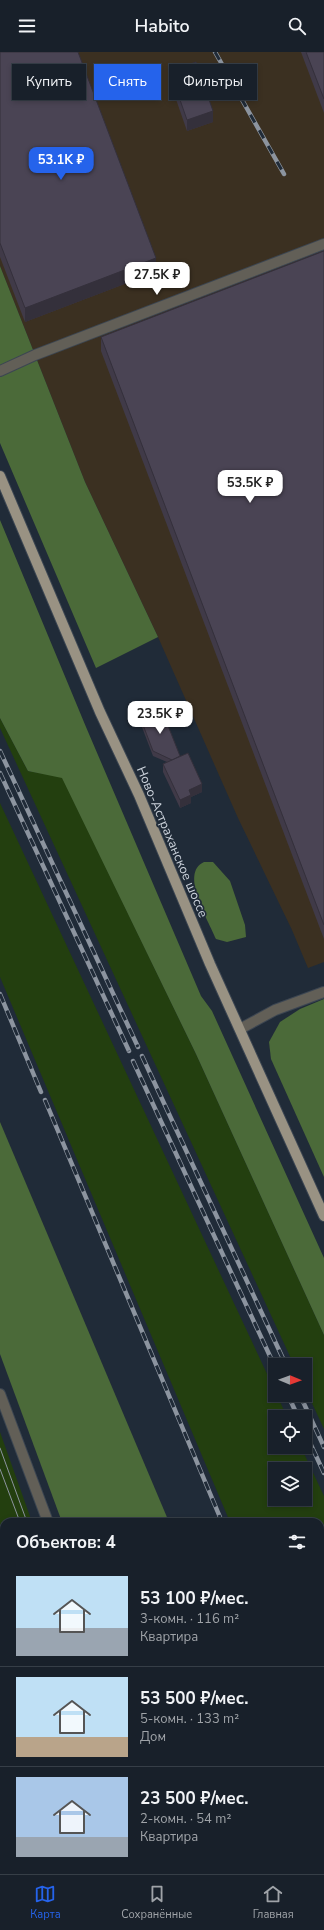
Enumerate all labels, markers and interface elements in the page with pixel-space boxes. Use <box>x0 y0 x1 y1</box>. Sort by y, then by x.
text: Habito <box>134 14 190 38</box>
icon: menu <box>16 15 38 37</box>
icon: search <box>286 15 308 37</box>
chip: Купить <box>12 64 86 100</box>
chip: Снять <box>94 64 161 100</box>
chip: Фильтры <box>169 64 257 100</box>
pin: 53.1K ₽ <box>24 147 98 181</box>
text: 53.1K ₽ <box>38 151 84 169</box>
pin: 27.5K ₽ <box>120 262 194 296</box>
text: 27.5K ₽ <box>134 266 180 284</box>
pin: 53.5K ₽ <box>213 470 287 504</box>
text: 53.5K ₽ <box>227 474 273 492</box>
pin: 23.5K ₽ <box>123 701 197 735</box>
text: 23.5K ₽ <box>137 705 183 723</box>
street label: Ново-Астраханское шоссе <box>132 764 212 920</box>
north arrow <box>268 1358 312 1402</box>
map controls <box>268 1358 312 1506</box>
button: locate <box>268 1410 312 1454</box>
button: layers <box>268 1462 312 1506</box>
text: Объектов: 4 <box>16 1531 116 1554</box>
icon: filters <box>286 1531 308 1553</box>
text: 53 100 ₽/мес. <box>140 1587 248 1610</box>
icon: home <box>48 1592 96 1640</box>
text: 3-комн. · 116 m² <box>140 1610 239 1628</box>
text: Квартира <box>140 1628 198 1646</box>
text: 53 500 ₽/мес. <box>140 1687 248 1710</box>
icon: home <box>48 1693 96 1741</box>
text: 5-комн. · 133 m² <box>140 1710 239 1728</box>
text: Дом <box>140 1728 166 1746</box>
text: 23 500 ₽/мес. <box>140 1787 248 1810</box>
icon: home <box>48 1793 96 1841</box>
text: 2-комн. · 54 m² <box>140 1810 231 1828</box>
text: Квартира <box>140 1828 198 1846</box>
tab: Карта <box>30 1883 61 1922</box>
tab: Сохранённые <box>121 1883 192 1922</box>
tab: Главная <box>253 1883 294 1922</box>

